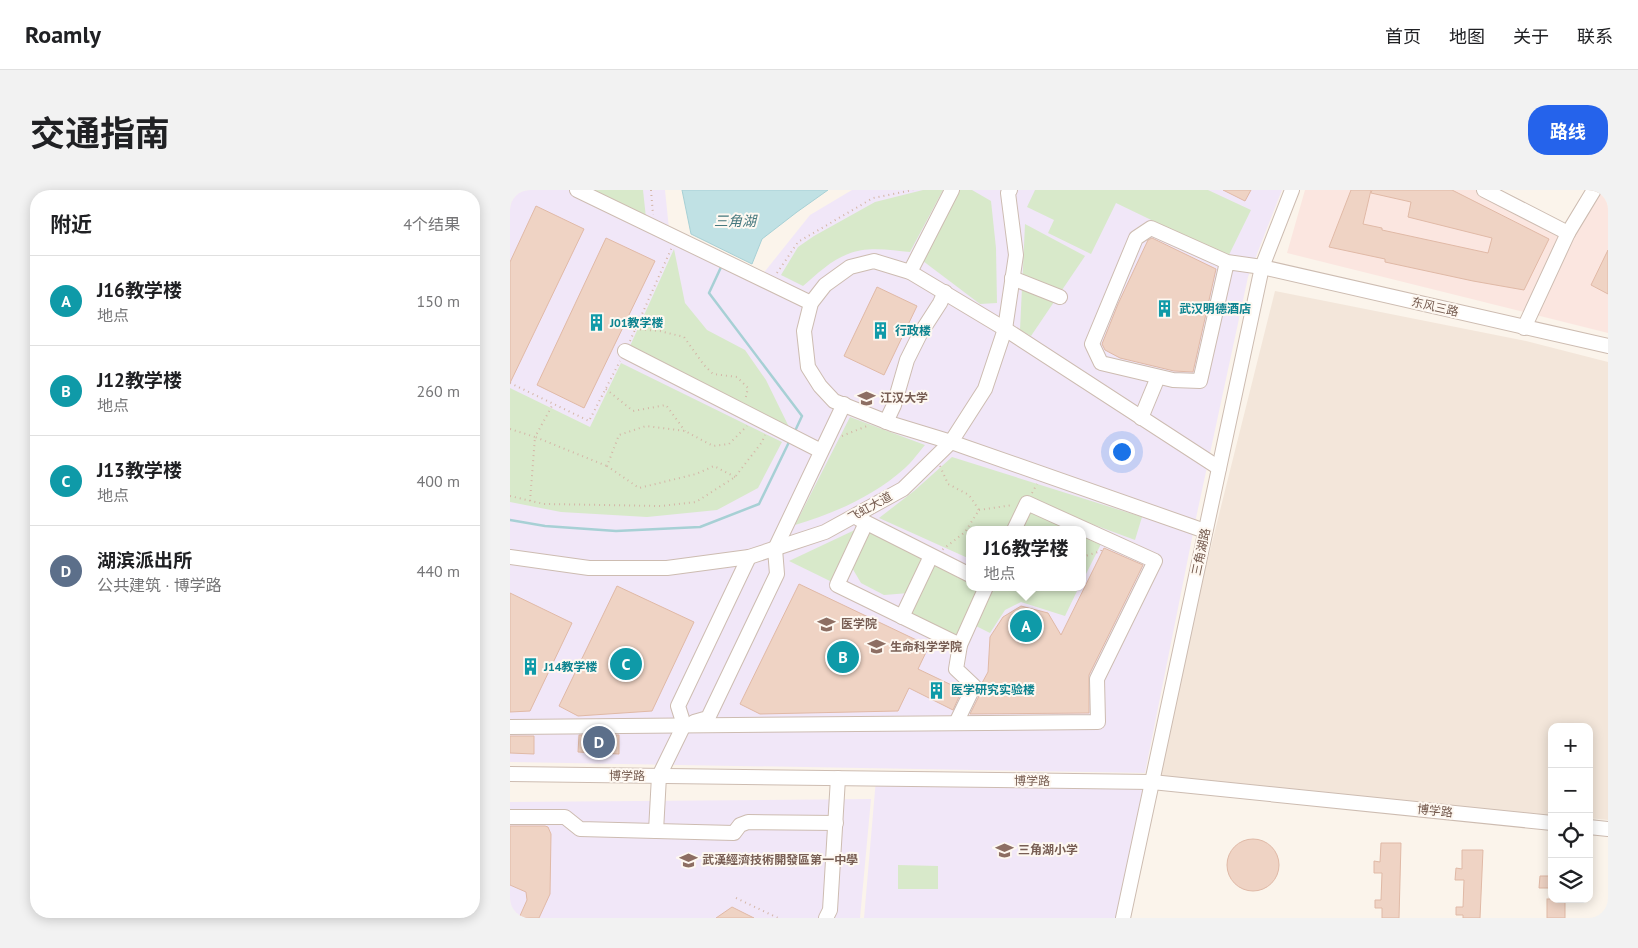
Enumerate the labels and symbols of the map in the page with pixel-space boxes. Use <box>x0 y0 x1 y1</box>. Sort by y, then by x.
water label: 三角湖 <box>714 212 758 230</box>
street label: 东风三路 <box>1410 294 1460 319</box>
building icon: 武汉明德酒店 <box>1155 299 1175 319</box>
place label: 武汉明德酒店 <box>1179 301 1251 316</box>
building icon: J01教学楼 <box>586 313 606 333</box>
place label: J01教学楼 <box>609 315 664 330</box>
building icon: 行政楼 <box>871 321 891 341</box>
place label: 行政楼 <box>895 323 931 338</box>
school or university icon: 江汉大学 <box>856 388 876 408</box>
place label: 江汉大学 <box>880 390 928 405</box>
your location <box>1109 439 1135 465</box>
street label: 飞虹大道 <box>845 488 894 525</box>
street label: 三角湖路 <box>1188 527 1213 577</box>
pin: A <box>1010 607 1042 645</box>
school or university icon: 医学院 <box>817 614 837 634</box>
place label: 医学院 <box>841 616 877 631</box>
school or university icon: 生命科学学院 <box>866 637 886 657</box>
pin: B <box>827 638 859 676</box>
place label: 生命科学学院 <box>890 639 962 654</box>
pin: C <box>610 645 642 683</box>
building icon: J14教学楼 <box>520 657 540 677</box>
place label: J14教学楼 <box>543 659 598 674</box>
building icon: 医学研究实验楼 <box>927 680 947 700</box>
place label: 医学研究实验楼 <box>951 682 1035 697</box>
pin: D <box>583 723 615 761</box>
street label: 博学路 <box>609 768 645 783</box>
street label: 博学路 <box>1014 773 1050 788</box>
street label: 博学路 <box>1416 801 1454 820</box>
school or university icon: 三角湖小学 <box>994 840 1014 860</box>
place label: 三角湖小学 <box>1018 842 1078 857</box>
school or university icon: 武漢經濟技術開發區第一中學 <box>678 850 698 870</box>
place label: 武漢經濟技術開發區第一中學 <box>702 852 858 867</box>

